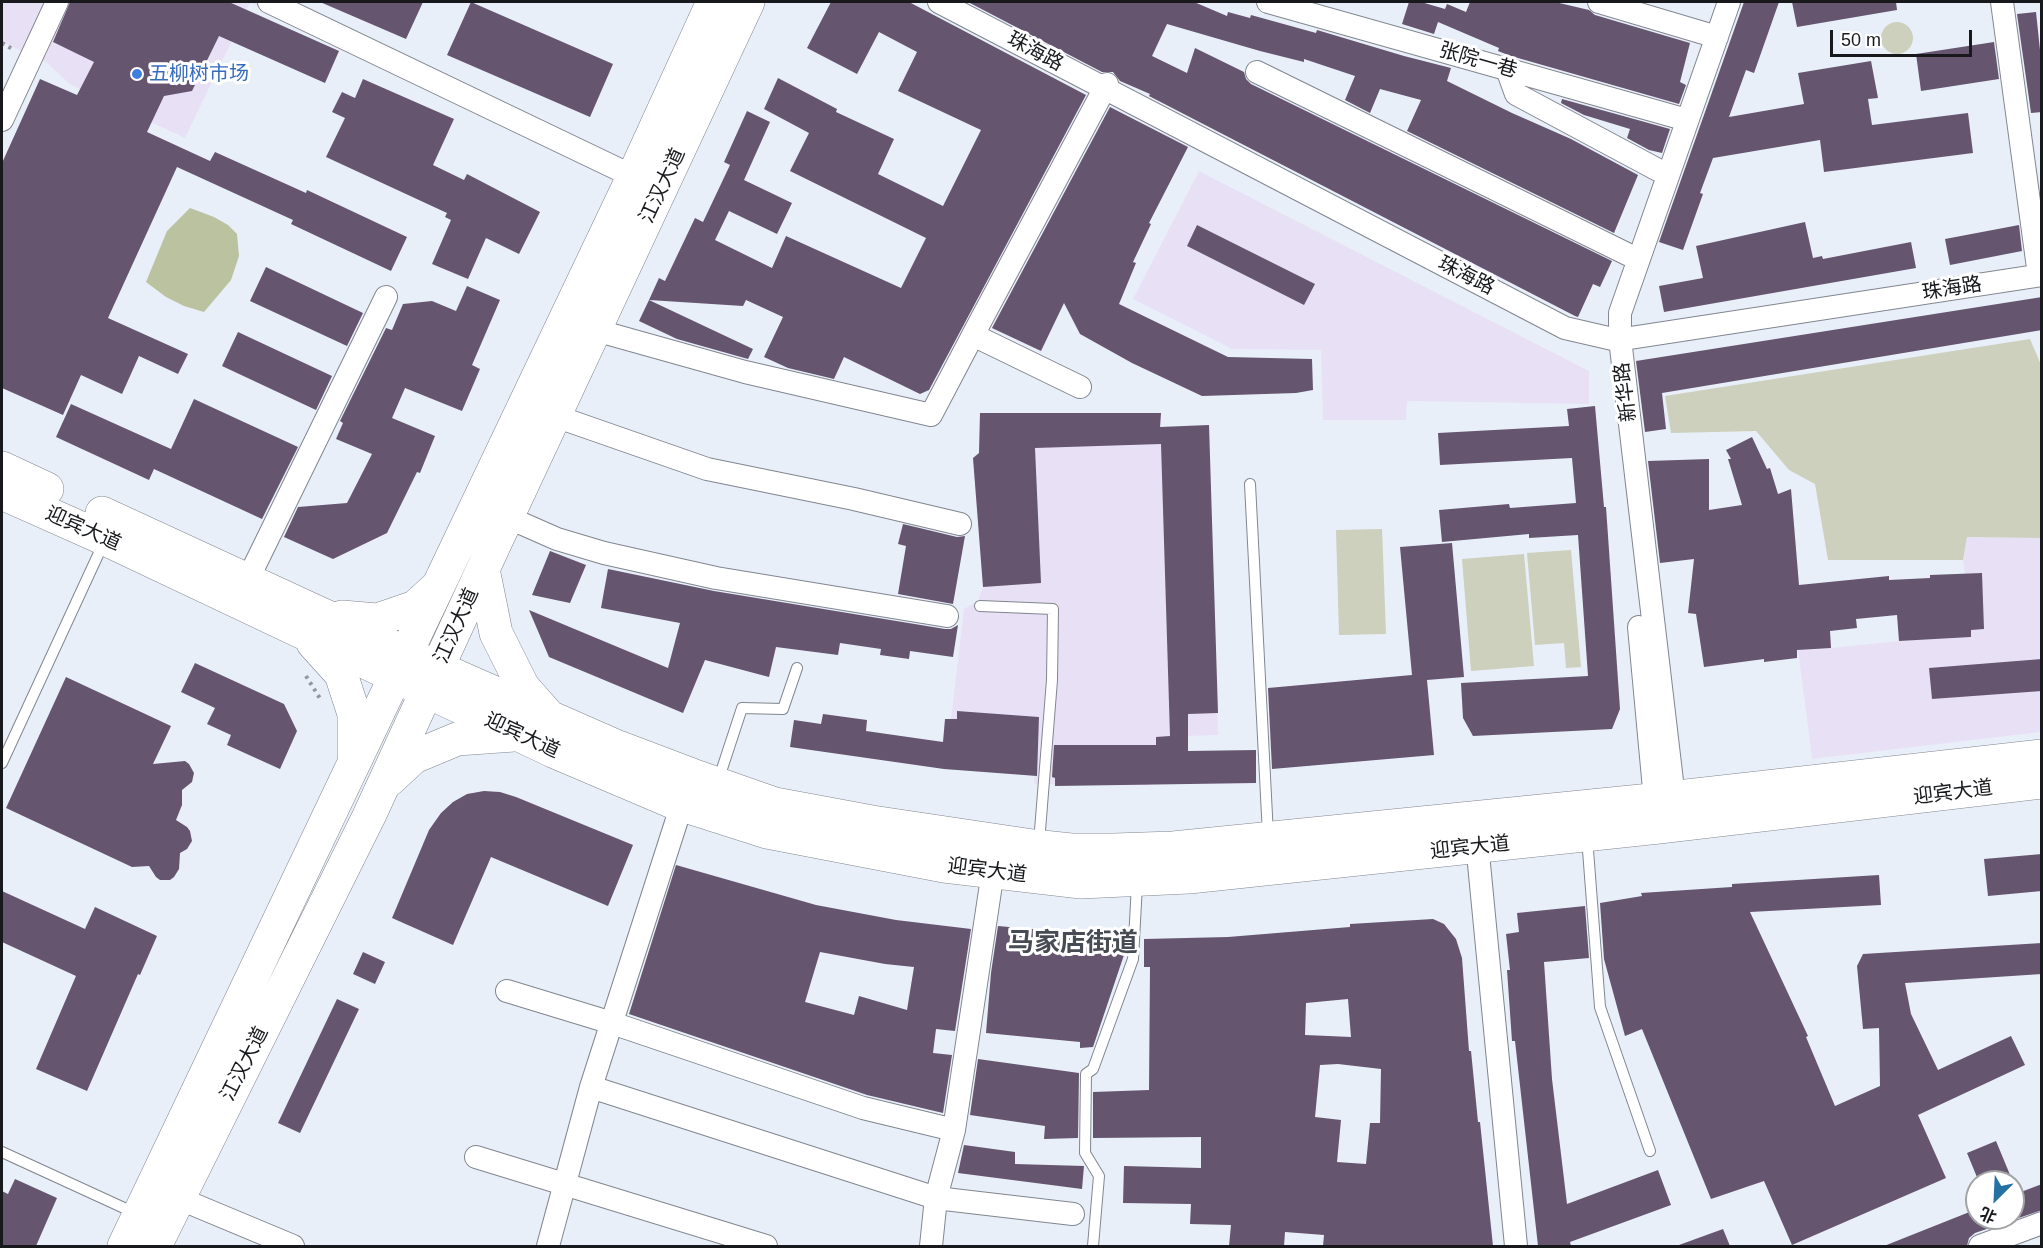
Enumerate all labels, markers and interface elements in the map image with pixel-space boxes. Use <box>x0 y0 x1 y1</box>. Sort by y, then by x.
scale bar <box>1833 18 1976 56</box>
street label: 珠海路 <box>1003 27 1067 77</box>
text: 50 m <box>1841 30 1881 50</box>
street label: 张院一巷 <box>1436 38 1520 84</box>
place label: 五柳树市场 <box>149 62 249 86</box>
marker: 五柳树市场 <box>130 67 144 81</box>
street label: 江汉大道 <box>635 145 691 227</box>
street label: 珠海路 <box>1434 252 1498 300</box>
street label: 珠海路 <box>1920 272 1984 306</box>
street label: 新华路 <box>1610 361 1642 423</box>
street label: 迎宾大道 <box>42 502 124 556</box>
street label: 江汉大道 <box>430 585 484 667</box>
street label: 迎宾大道 <box>481 708 563 764</box>
street label: 迎宾大道 <box>1912 776 1994 810</box>
street label: 迎宾大道 <box>1429 832 1511 864</box>
street label: 迎宾大道 <box>946 854 1028 888</box>
district label: 马家店街道 <box>1008 928 1138 960</box>
street label: 江汉大道 <box>216 1023 274 1105</box>
north arrow <box>1965 1170 2025 1230</box>
text: 北 <box>1978 1204 1999 1226</box>

